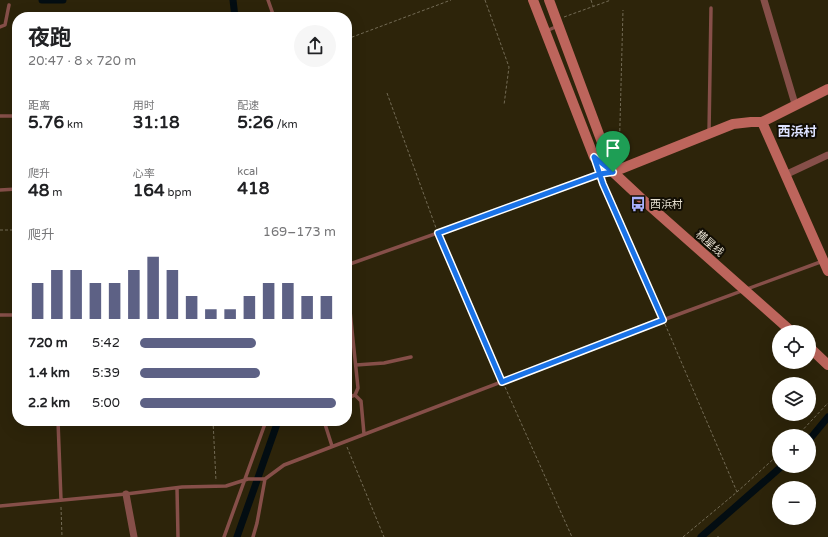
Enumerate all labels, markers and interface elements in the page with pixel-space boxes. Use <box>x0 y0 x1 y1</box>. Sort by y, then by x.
text: 夜跑 <box>28 25 72 51</box>
button: share <box>294 25 336 67</box>
text: 20:47 · 8 × 720 m <box>28 53 136 69</box>
text: 距离 <box>28 99 50 112</box>
text: 用时 <box>133 99 155 112</box>
text: 配速 <box>237 99 259 112</box>
text: 5.76 <box>28 112 64 133</box>
text: 31:18 <box>133 112 180 133</box>
text: 5:26 <box>237 112 274 133</box>
text: km <box>64 118 83 131</box>
text: /km <box>274 118 298 131</box>
district label: 西浜村 <box>777 124 817 140</box>
pin <box>596 131 630 172</box>
icon: arrive <box>602 137 624 159</box>
text: kcal <box>237 165 258 178</box>
text: 爬升 <box>28 167 50 180</box>
text: 心率 <box>133 167 155 180</box>
text: 418 <box>237 178 269 199</box>
text: 48 <box>28 180 49 201</box>
text: 164 <box>133 180 165 201</box>
text: m <box>49 186 62 199</box>
text: bpm <box>165 186 192 199</box>
bus stop icon: 西浜村 <box>629 195 647 213</box>
place label: 西浜村 <box>650 198 683 211</box>
text: 169–173 m <box>263 224 336 240</box>
text: 爬升 <box>28 227 54 243</box>
street label: 横星线 <box>693 228 726 259</box>
map controls <box>772 325 816 525</box>
button: locate <box>772 325 816 369</box>
text: 720 m <box>28 335 68 351</box>
text: 5:42 <box>92 335 120 351</box>
text: 1.4 km <box>28 365 70 381</box>
text: 5:39 <box>92 365 120 381</box>
button: layers <box>772 377 816 421</box>
text: 2.2 km <box>28 395 70 411</box>
text: 5:00 <box>92 395 120 411</box>
button: + <box>772 429 816 473</box>
button: − <box>772 481 816 525</box>

